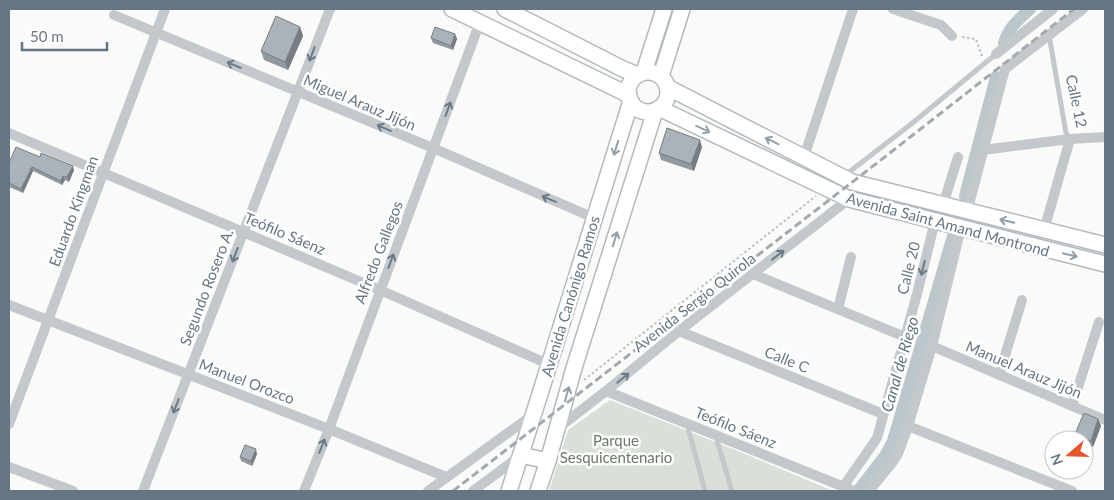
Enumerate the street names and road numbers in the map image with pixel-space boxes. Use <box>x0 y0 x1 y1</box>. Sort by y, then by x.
street label: Miguel Arauz Jijón <box>301 70 419 134</box>
street label: Calle 12 <box>1063 73 1091 129</box>
street label: Eduardo Kingman <box>45 153 101 269</box>
street label: Avenida Saint Amand Montrond <box>844 188 1052 260</box>
street label: Alfredo Gallegos <box>350 198 406 306</box>
street label: Teófilo Sáenz <box>242 208 328 258</box>
street label: Avenida Canónigo Ramos <box>537 213 603 379</box>
street label: Segundo Rosero A. <box>175 226 237 348</box>
street label: Calle 20 <box>893 239 923 296</box>
street label: Avenida Sergio Quirola <box>629 249 759 355</box>
street label: Manuel Arauz Jijón <box>963 336 1085 402</box>
street label: Calle C <box>762 342 812 376</box>
street label: Manuel Orozco <box>197 355 297 407</box>
street label: Teófilo Sáenz <box>693 402 780 452</box>

